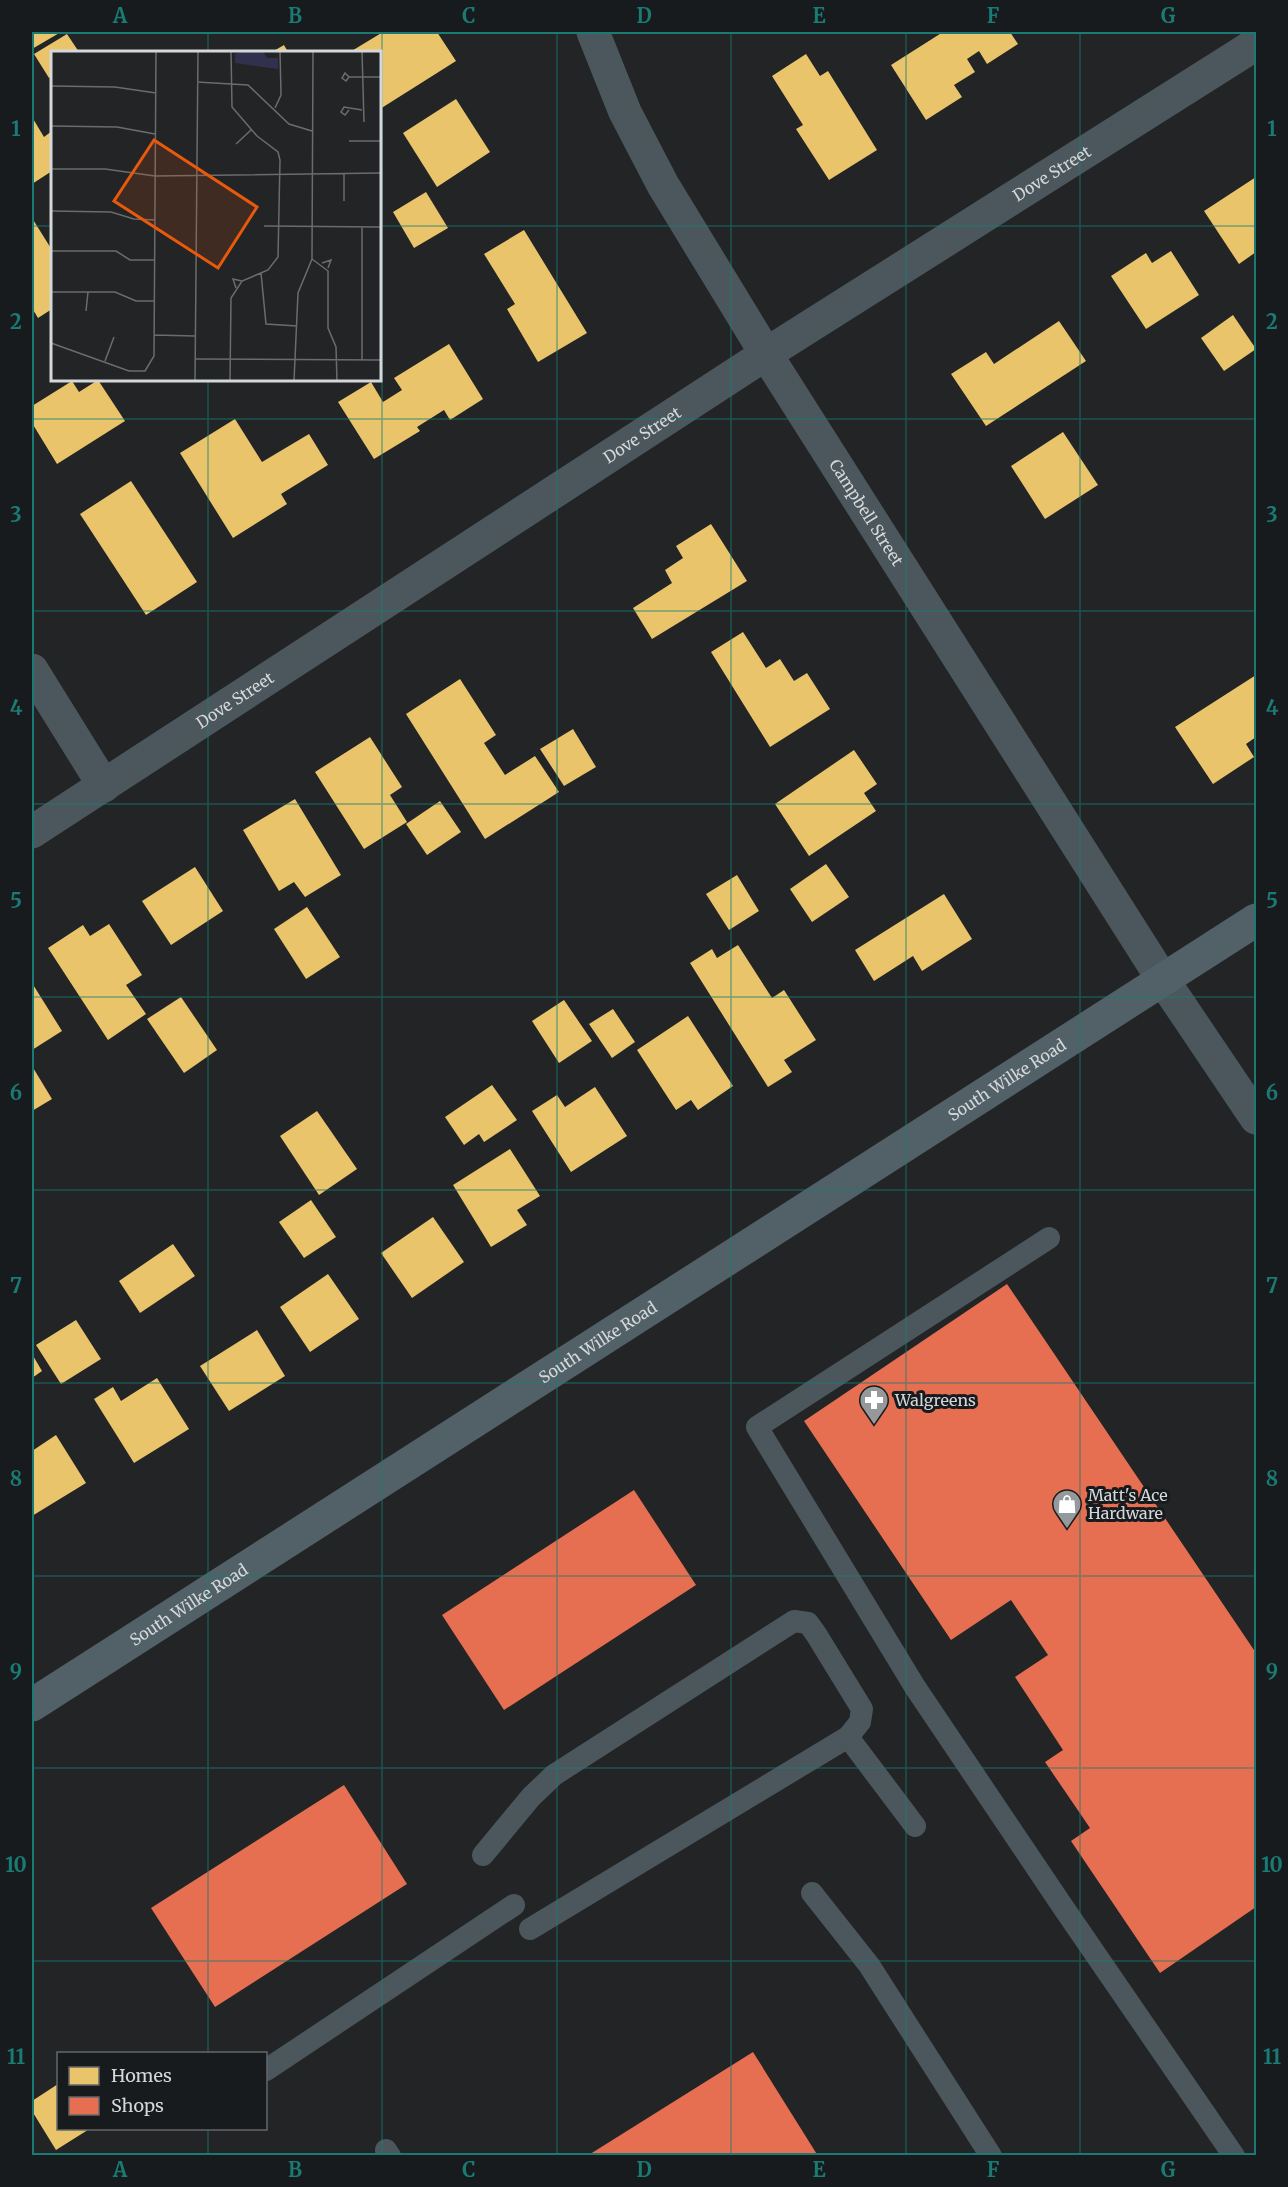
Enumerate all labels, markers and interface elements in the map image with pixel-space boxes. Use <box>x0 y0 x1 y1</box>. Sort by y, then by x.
text: A <box>112 3 128 28</box>
text: B <box>288 3 302 28</box>
text: C <box>462 3 476 28</box>
text: D <box>636 3 652 28</box>
text: E <box>812 3 826 28</box>
text: F <box>987 3 1000 28</box>
text: G <box>1161 3 1176 28</box>
inset map <box>51 51 381 381</box>
text: 1 <box>11 116 21 141</box>
text: 1 <box>1267 116 1277 141</box>
street label: Dove Street <box>1009 141 1095 205</box>
text: 2 <box>10 309 22 334</box>
text: 2 <box>1266 309 1278 334</box>
street label: Dove Street <box>599 402 685 467</box>
street label: Campbell Street <box>825 455 908 570</box>
text: 3 <box>10 502 22 527</box>
text: 3 <box>1266 502 1278 527</box>
street label: Dove Street <box>192 667 278 732</box>
text: 4 <box>10 695 23 720</box>
text: 4 <box>1266 695 1279 720</box>
text: 5 <box>10 888 22 913</box>
text: 5 <box>1266 888 1278 913</box>
street label: South Wilke Road <box>944 1034 1070 1125</box>
text: 6 <box>10 1080 22 1105</box>
text: 6 <box>1266 1080 1278 1105</box>
text: 7 <box>10 1273 22 1298</box>
text: 7 <box>1266 1273 1278 1298</box>
street label: South Wilke Road <box>535 1297 661 1387</box>
pharmacy icon: Walgreens <box>858 1384 890 1426</box>
place label: Walgreens <box>894 1390 976 1410</box>
text: 8 <box>10 1466 22 1491</box>
text: 8 <box>1266 1466 1278 1491</box>
place label: Matt's Ace Hardware <box>1088 1485 1168 1523</box>
shop icon: Matt's Ace Hardware <box>1051 1488 1083 1530</box>
street label: South Wilke Road <box>126 1559 252 1650</box>
text: 9 <box>10 1659 22 1684</box>
text: 9 <box>1266 1659 1278 1684</box>
text: 10 <box>5 1852 27 1877</box>
text: 10 <box>1261 1852 1283 1877</box>
text: 11 <box>7 2044 25 2069</box>
text: 11 <box>1263 2044 1281 2069</box>
legend <box>57 2052 267 2130</box>
text: Homes <box>111 2064 172 2087</box>
text: Shops <box>111 2094 164 2117</box>
text: A <box>112 2157 128 2182</box>
text: B <box>288 2157 302 2182</box>
text: C <box>462 2157 476 2182</box>
text: D <box>636 2157 652 2182</box>
text: E <box>812 2157 826 2182</box>
text: F <box>987 2157 1000 2182</box>
text: G <box>1161 2157 1176 2182</box>

